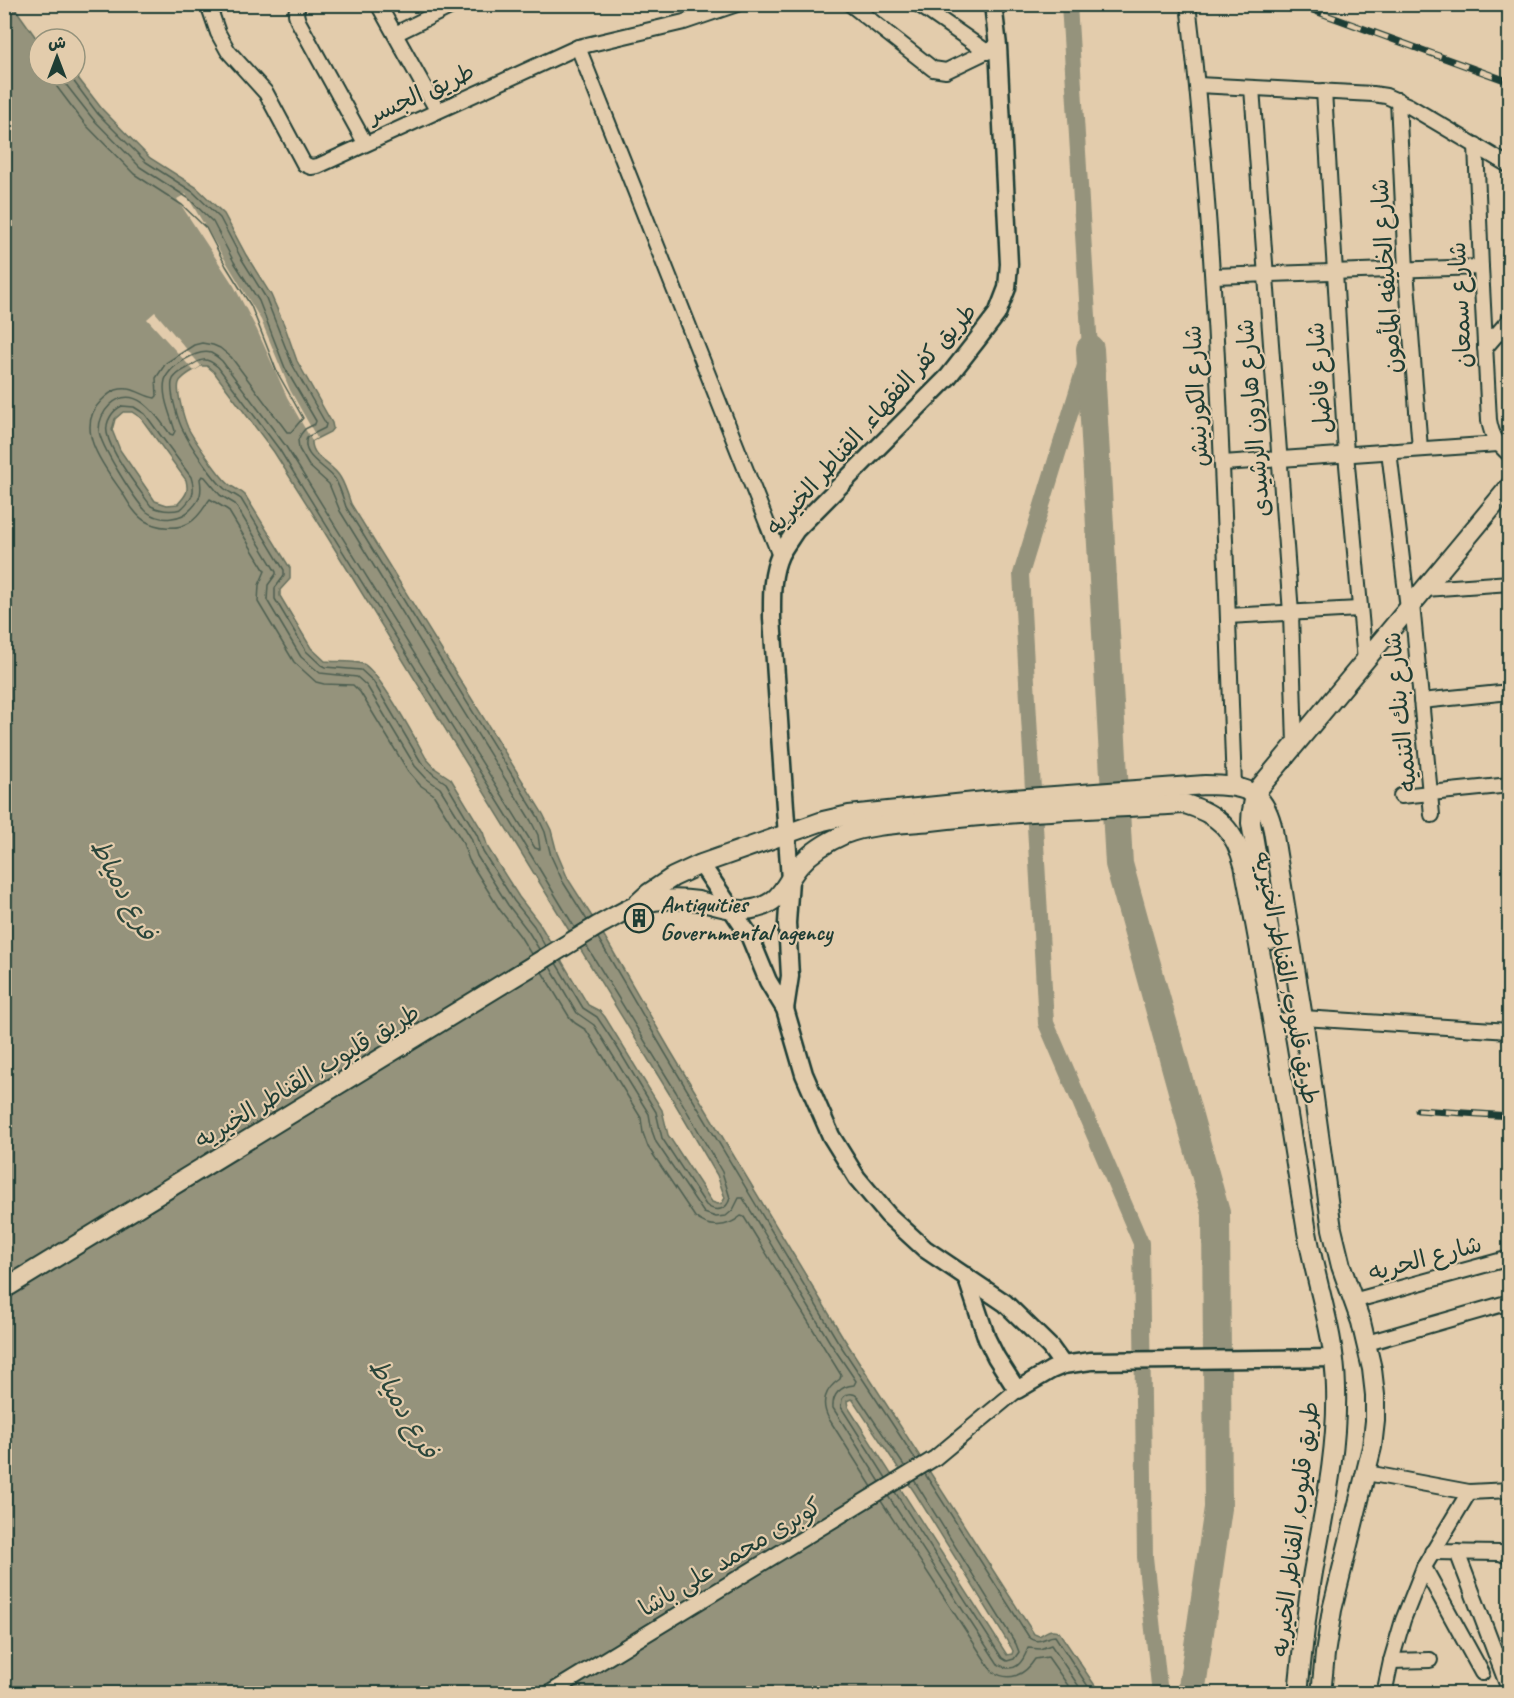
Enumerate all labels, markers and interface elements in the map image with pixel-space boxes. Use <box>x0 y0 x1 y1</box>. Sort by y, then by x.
north arrow <box>27 27 87 87</box>
text: ش <box>48 33 66 53</box>
street label: طريق الجسر <box>361 56 479 131</box>
street label: شارع الخليفه المأمون <box>1364 177 1410 375</box>
street label: شارع سمعان <box>1442 241 1480 369</box>
street label: طريق كفر الفقهاء, القناطر الخيريه <box>759 297 983 541</box>
street label: شارع هارون الرشيدى <box>1229 318 1279 518</box>
street label: شارع فاضل <box>1300 321 1340 435</box>
street label: شارع الكورنيش <box>1177 324 1217 468</box>
street label: شارع بنك التنميه <box>1377 630 1425 793</box>
water label: فرع دمياط <box>81 833 165 948</box>
street label: طريق قليوب, القناطر الخيريه <box>1248 849 1326 1107</box>
place label: Antiquities Governmental agency <box>660 889 834 947</box>
building icon: Antiquities Governmental agency <box>623 902 655 934</box>
street label: طريق قليوب, القناطر الخيريه <box>189 997 425 1155</box>
street label: شارع الحريه <box>1365 1228 1486 1289</box>
water label: فرع دمياط <box>360 1352 446 1466</box>
street label: طريق قليوب, القناطر الخيريه <box>1264 1400 1326 1658</box>
street label: كوبرى محمد على باشا <box>633 1491 827 1624</box>

